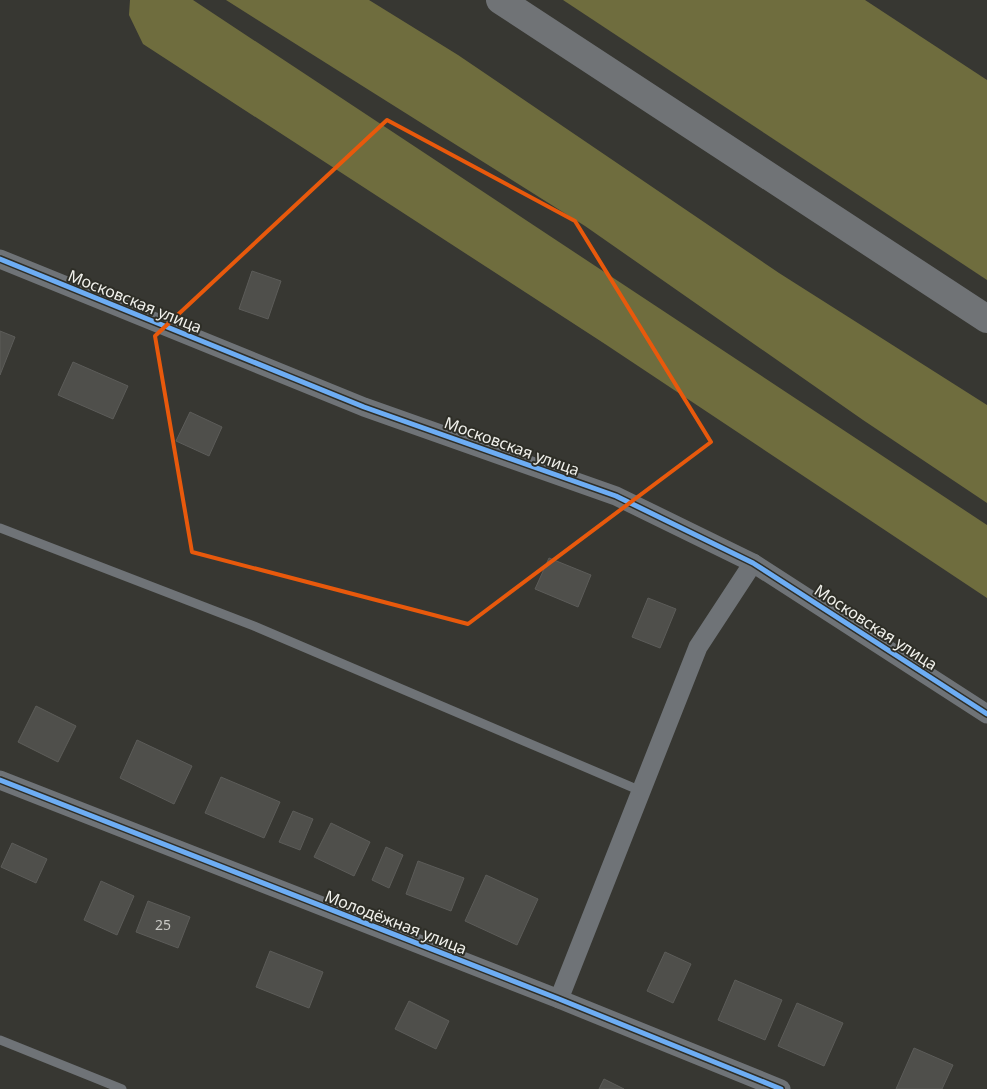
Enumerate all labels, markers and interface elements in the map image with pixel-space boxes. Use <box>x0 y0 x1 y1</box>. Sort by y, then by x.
street label: Московская улица <box>65 264 205 338</box>
street label: Московская улица <box>441 411 583 481</box>
street label: Московская улица <box>810 579 942 675</box>
street label: Молодёжная улица <box>322 885 470 959</box>
house number: 25 <box>155 915 171 934</box>

